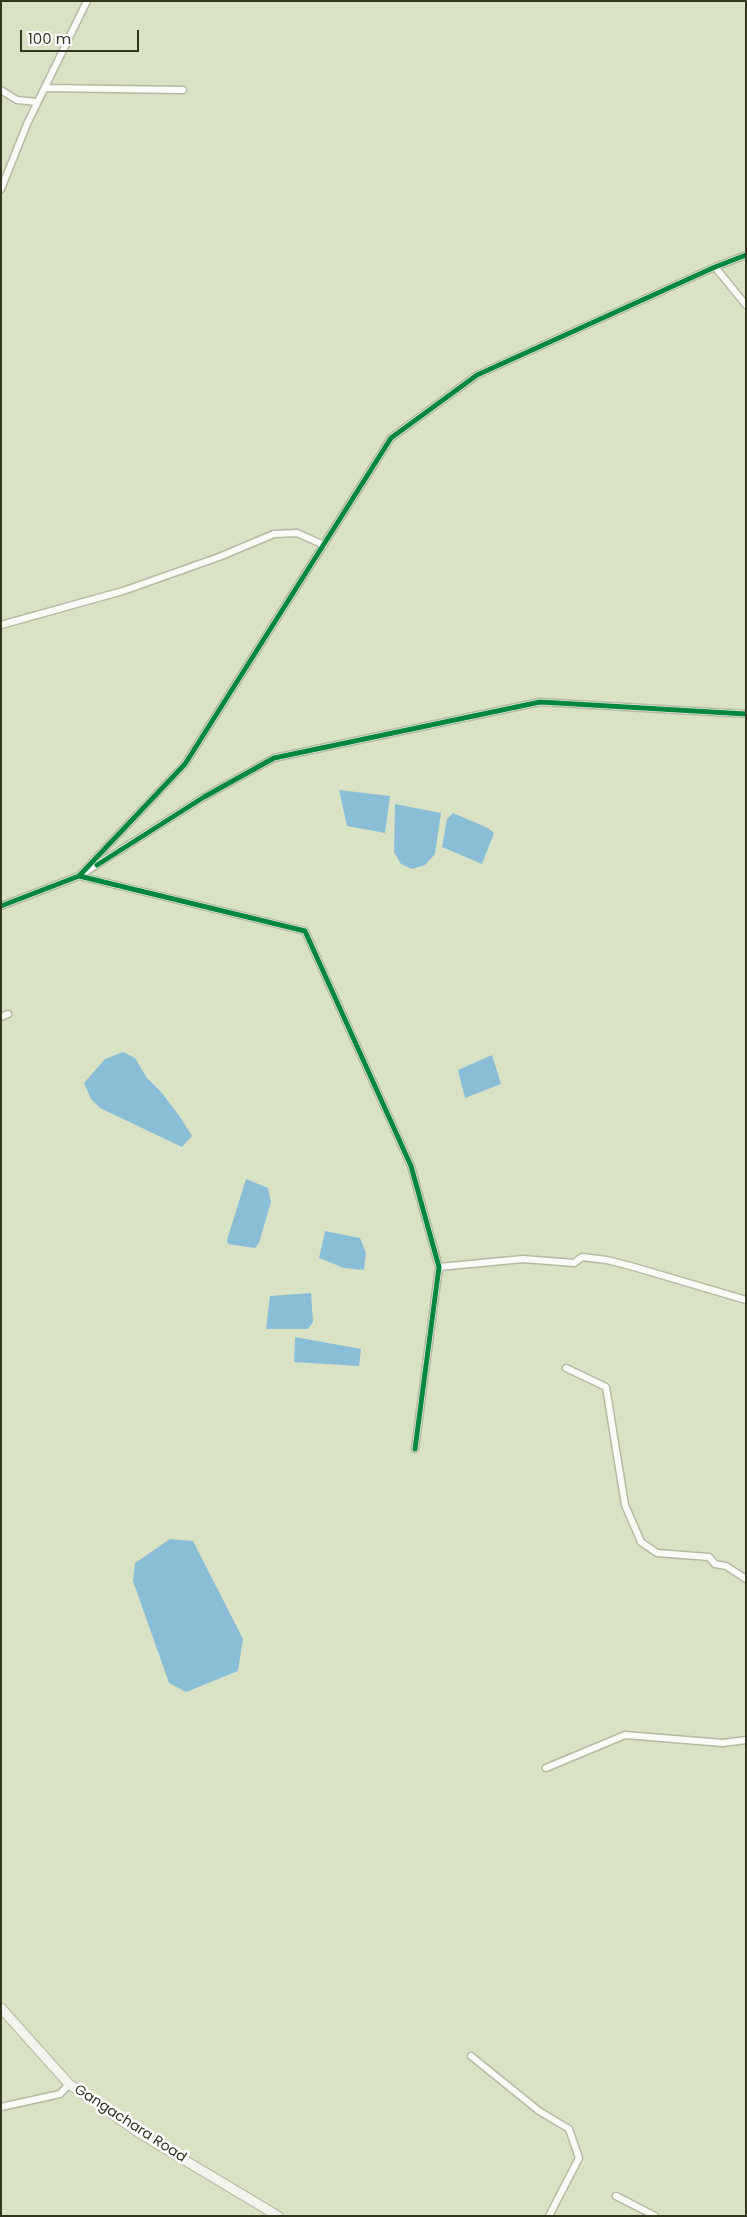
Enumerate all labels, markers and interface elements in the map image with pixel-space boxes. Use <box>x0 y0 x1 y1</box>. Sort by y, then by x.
scale bar <box>22 20 141 52</box>
text: 100 m <box>28 28 71 49</box>
street label: Gangachara Road <box>71 2082 189 2166</box>

